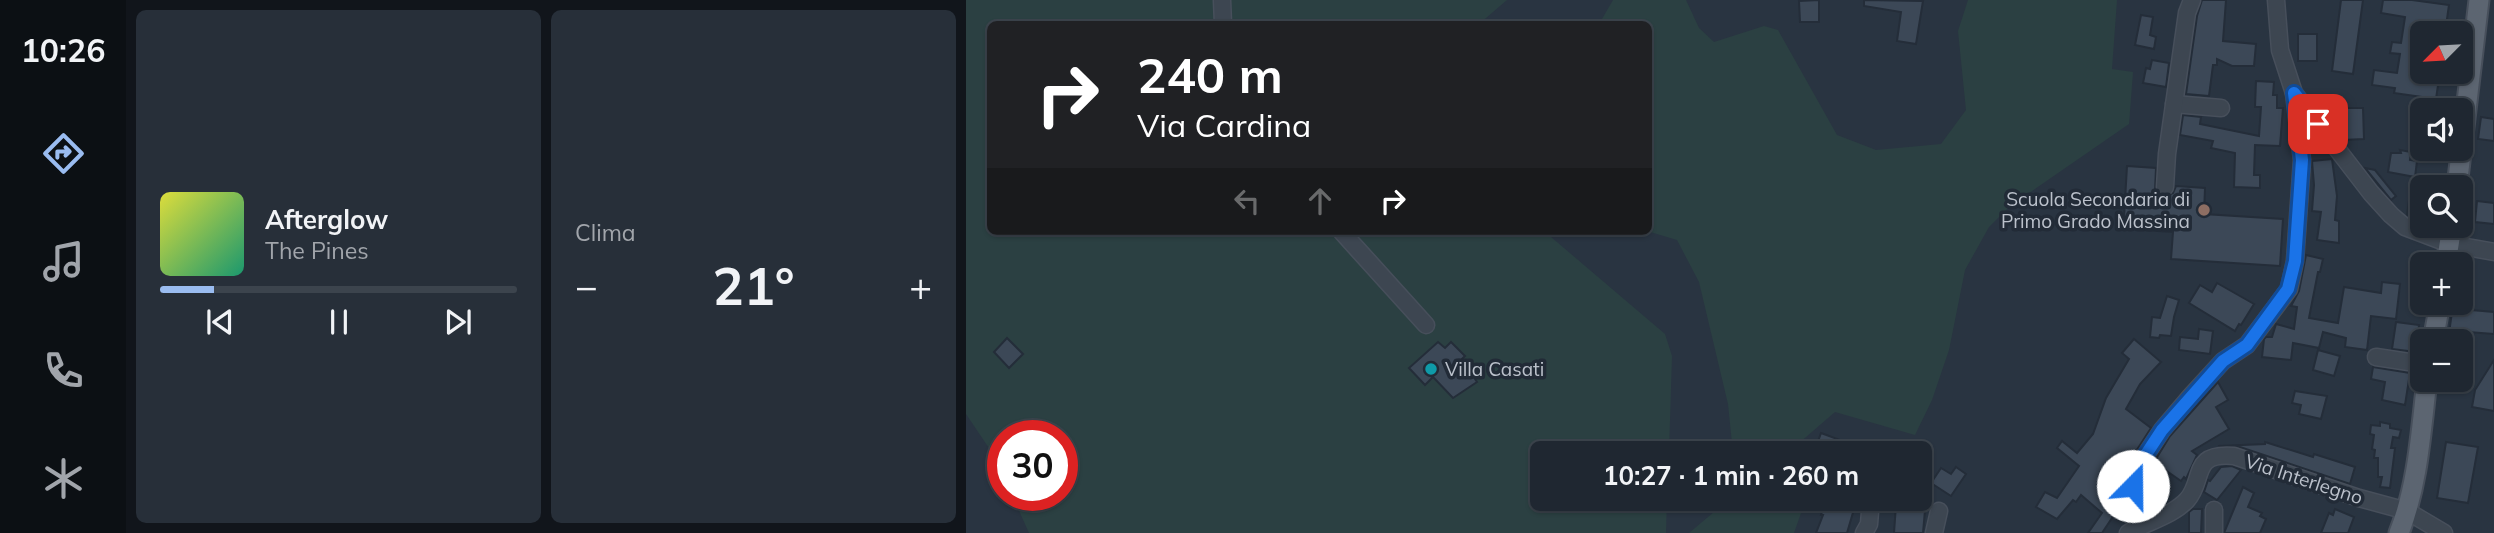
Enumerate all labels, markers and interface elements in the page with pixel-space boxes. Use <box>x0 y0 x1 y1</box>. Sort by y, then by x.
north arrow <box>2410 21 2473 84</box>
map controls <box>2410 21 2473 392</box>
text: 10:26 <box>21 30 105 70</box>
text: 240 m <box>1137 44 1283 105</box>
icon: right <box>1022 49 1113 140</box>
pin <box>2288 94 2348 154</box>
button: sound <box>2410 98 2473 161</box>
text: Via Cardina <box>1137 105 1311 145</box>
icon: arrive <box>2299 105 2337 143</box>
icon: directions <box>39 129 88 178</box>
button: search <box>2410 175 2473 238</box>
icon: left <box>1228 182 1266 220</box>
icon: ahead <box>1301 182 1339 220</box>
icon: right <box>1374 182 1412 220</box>
place label: Scuola Secondaria di Primo Grado Massina <box>2001 187 2190 233</box>
marker: Scuola Secondaria di Primo Grado Massina <box>2196 202 2212 218</box>
text: Afterglow <box>265 203 388 236</box>
text: Clima <box>575 218 636 247</box>
text: The Pines <box>265 236 369 265</box>
icon: music <box>39 237 88 286</box>
button: + <box>2410 252 2473 315</box>
text: 21° <box>712 253 795 318</box>
text: − <box>575 262 598 310</box>
text: + <box>909 262 932 310</box>
icon: previous <box>201 303 239 341</box>
icon: pause <box>320 303 358 341</box>
icon: next <box>439 303 477 341</box>
button: − <box>2410 329 2473 392</box>
icon: phone <box>39 346 88 395</box>
place label: Villa Casati <box>1445 357 1544 381</box>
marker: Villa Casati <box>1423 361 1439 377</box>
speed limit sign: 30 <box>987 420 1078 511</box>
position arrow <box>2096 449 2170 523</box>
street label: Via Interlegno <box>2242 449 2366 509</box>
icon: climate <box>39 454 88 503</box>
text: 10:27 · 1 min · 260 m <box>1603 459 1859 492</box>

